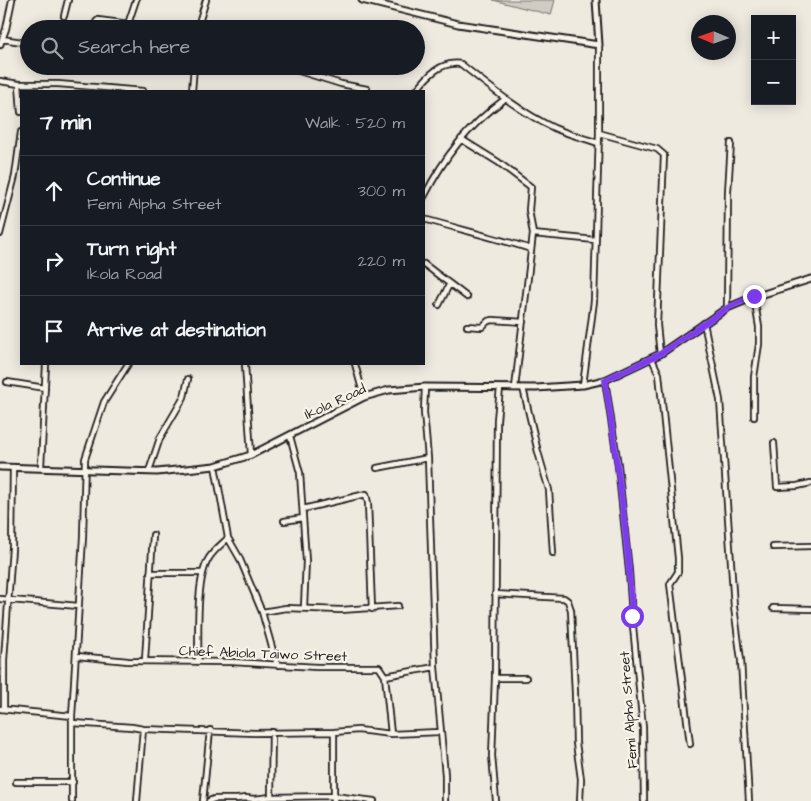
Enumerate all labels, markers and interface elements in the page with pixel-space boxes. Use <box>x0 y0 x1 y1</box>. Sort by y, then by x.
north arrow <box>691 15 736 60</box>
map controls <box>751 15 796 105</box>
button: + <box>751 15 796 60</box>
search box <box>20 20 425 75</box>
icon: search <box>38 34 66 62</box>
text: Search here <box>78 34 190 61</box>
button: − <box>751 60 796 105</box>
text: 7 min <box>40 108 91 137</box>
text: Walk · 520 m <box>305 112 405 134</box>
text: Continue <box>87 166 161 193</box>
icon: ahead <box>40 177 68 205</box>
text: 300 m <box>358 180 405 202</box>
text: Femi Alpha Street <box>87 193 222 215</box>
text: Turn right <box>87 236 176 263</box>
icon: right <box>40 247 68 275</box>
text: 220 m <box>358 250 405 272</box>
text: Ikola Road <box>87 263 162 285</box>
route end <box>743 285 766 308</box>
icon: arrive <box>40 317 68 345</box>
text: Arrive at destination <box>87 317 266 344</box>
street label: Ikola Road <box>301 379 369 425</box>
route start <box>621 605 644 628</box>
street label: Chief Abiola Taiwo Street <box>179 641 348 667</box>
street label: Femi Alpha Street <box>615 650 643 769</box>

